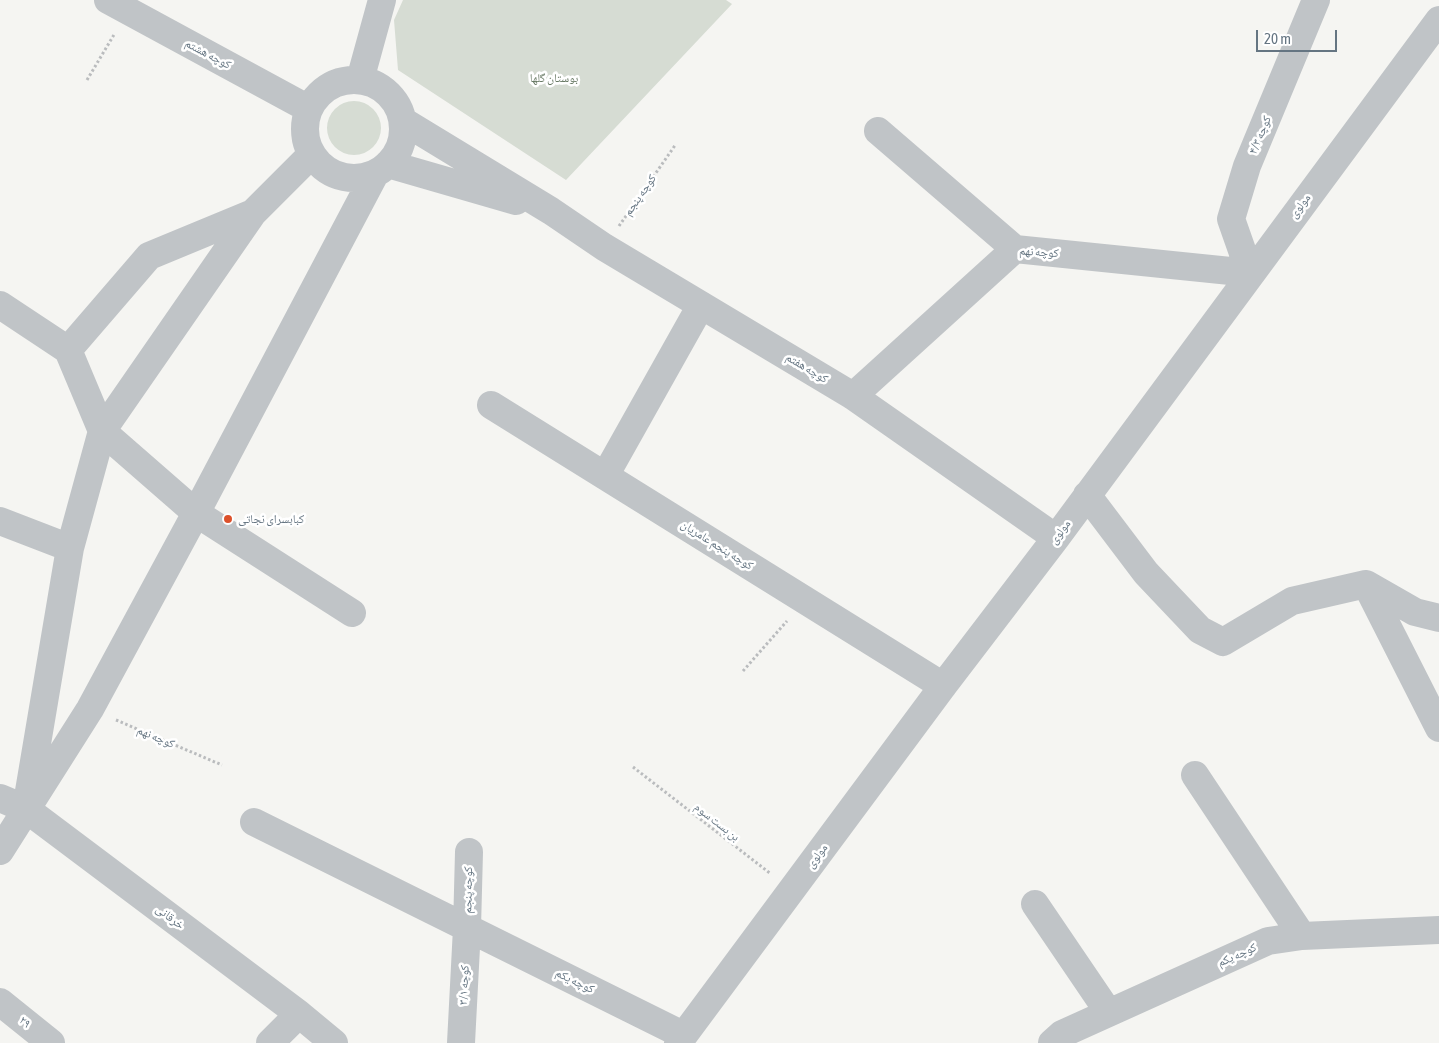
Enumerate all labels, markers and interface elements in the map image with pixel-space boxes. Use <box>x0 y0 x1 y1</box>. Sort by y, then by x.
scale bar <box>1259 20 1340 52</box>
text: 20 m <box>1264 30 1291 47</box>
street label: کوچه هشتم <box>183 36 233 72</box>
park label: بوستان گلها <box>530 71 578 85</box>
street label: کوچه ۴/۳ <box>1246 114 1274 156</box>
street label: کوچه پنجم <box>621 172 659 218</box>
street label: مولوی <box>1286 191 1314 221</box>
street label: کوچه نهم <box>1019 243 1059 261</box>
street label: کوچه هفتم <box>783 350 831 386</box>
place label: کبابسرای نجاتی <box>238 512 304 526</box>
marker: کبابسرای نجاتی <box>222 513 234 525</box>
street label: کوچه پنجم عامریان <box>678 517 756 573</box>
street label: مولوی <box>1046 517 1074 547</box>
street label: کوچه نهم <box>135 723 177 751</box>
street label: بن بست سوم <box>691 800 743 844</box>
street label: مولوی <box>803 841 831 871</box>
street label: کوچه پنجم <box>460 866 476 914</box>
street label: خرقانی <box>153 902 187 932</box>
street label: کوچه یکم <box>1215 940 1259 970</box>
street label: کوچه ۳/۱ <box>456 965 472 1005</box>
street label: کوچه یکم <box>553 965 597 997</box>
street label: ۲۹ <box>16 1013 34 1031</box>

